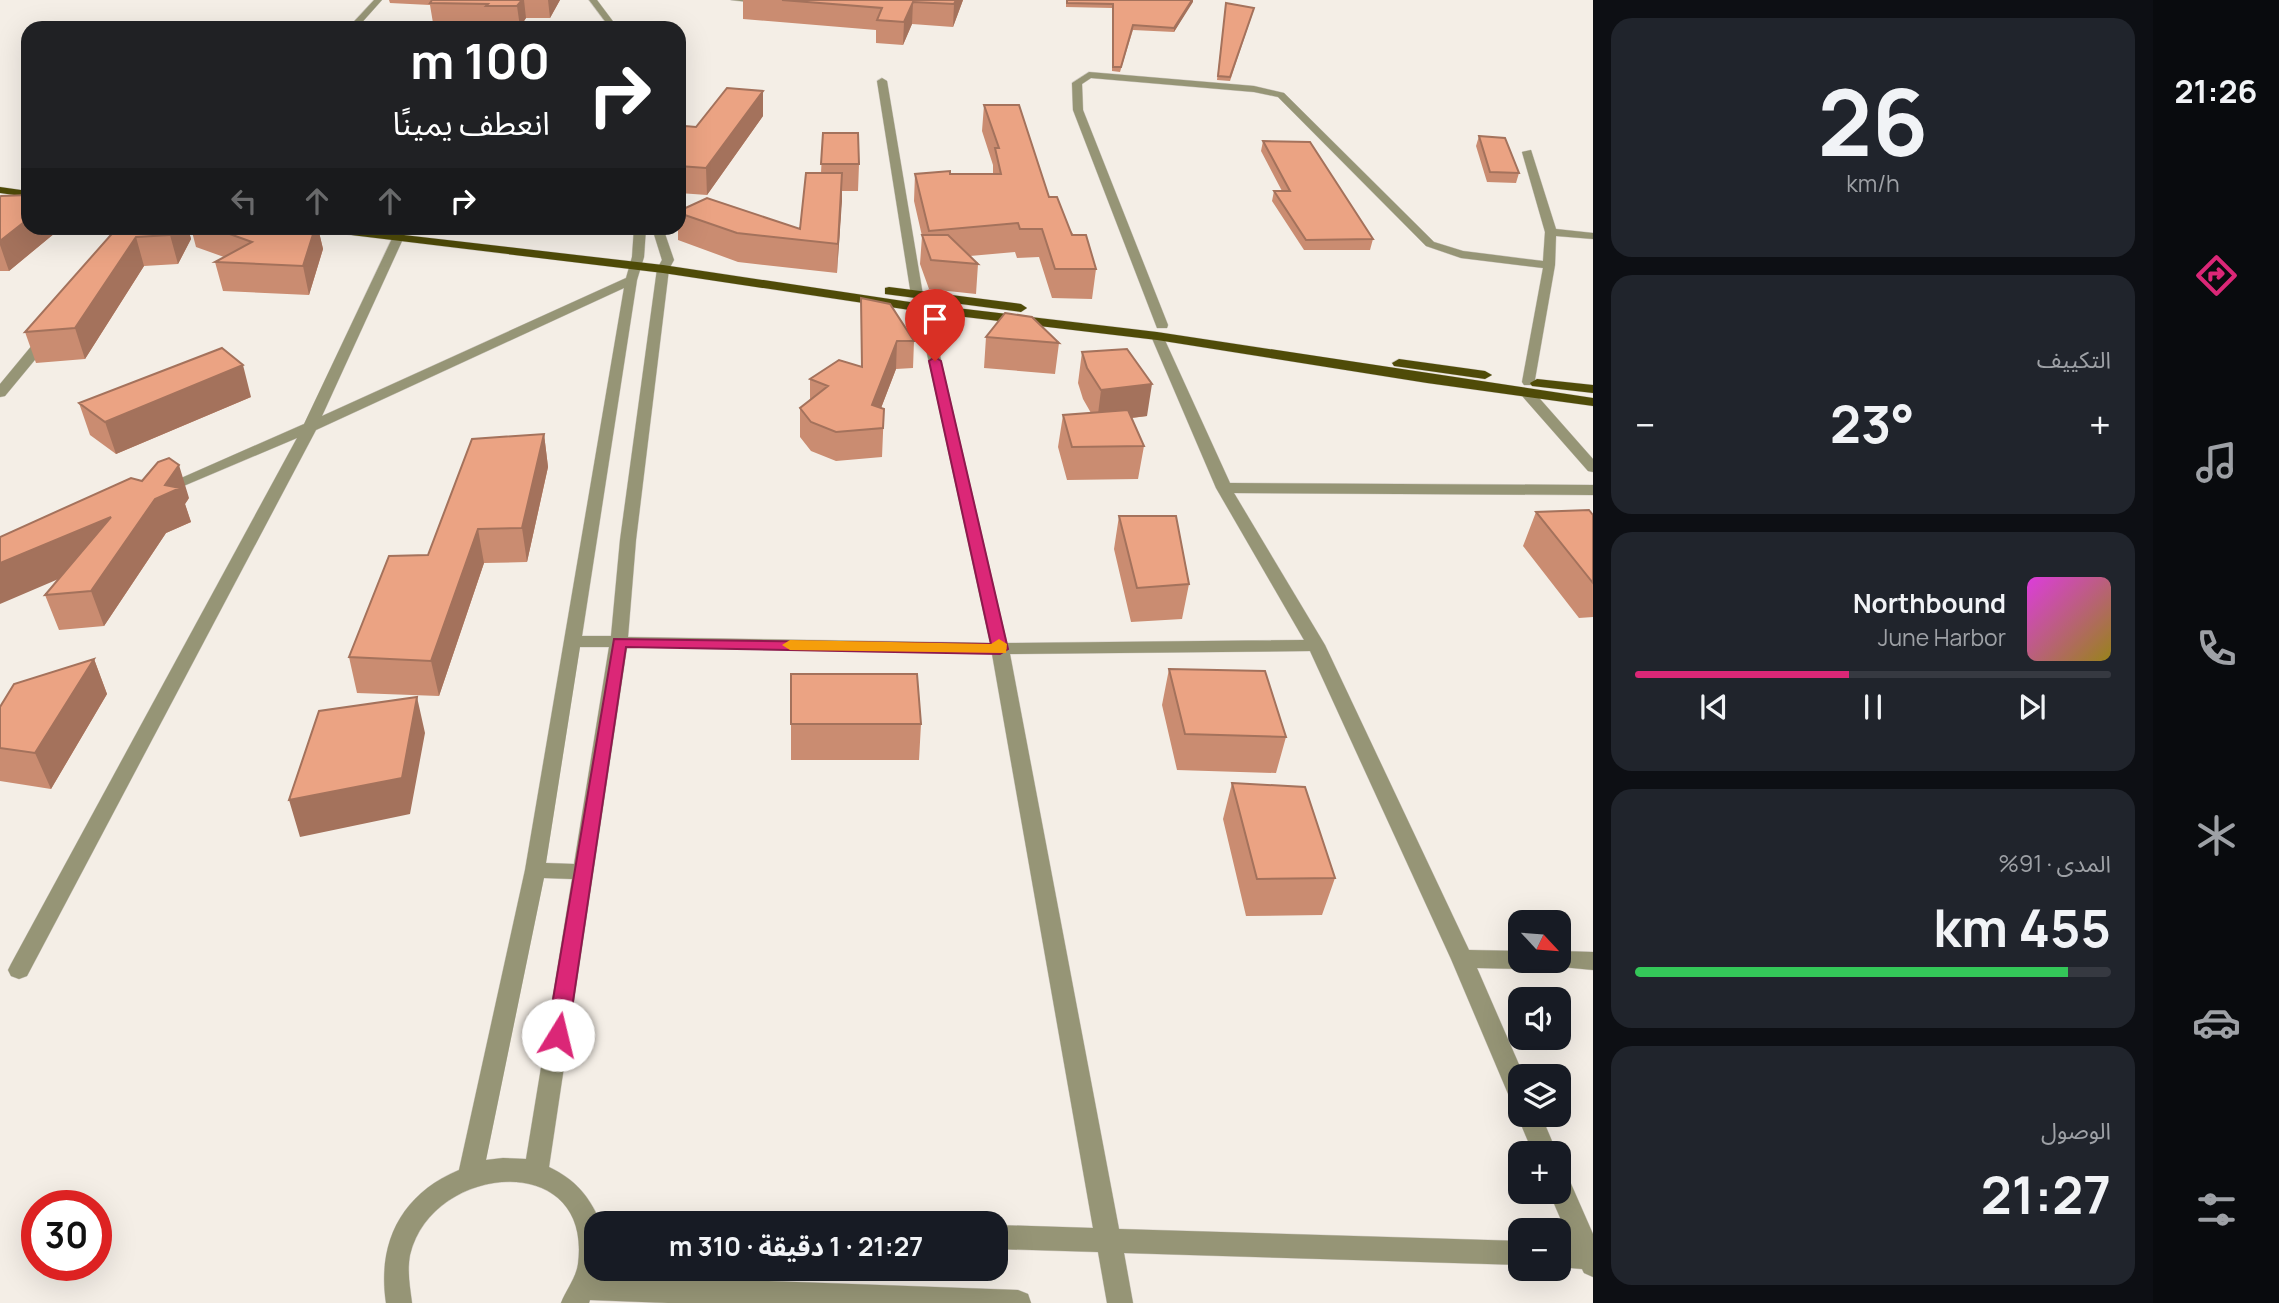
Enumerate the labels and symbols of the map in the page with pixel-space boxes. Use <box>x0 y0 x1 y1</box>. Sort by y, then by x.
pin <box>905 289 965 361</box>
north arrow <box>1508 910 1572 973</box>
position arrow <box>521 998 595 1072</box>
speed limit sign: 30 <box>21 1190 112 1281</box>

